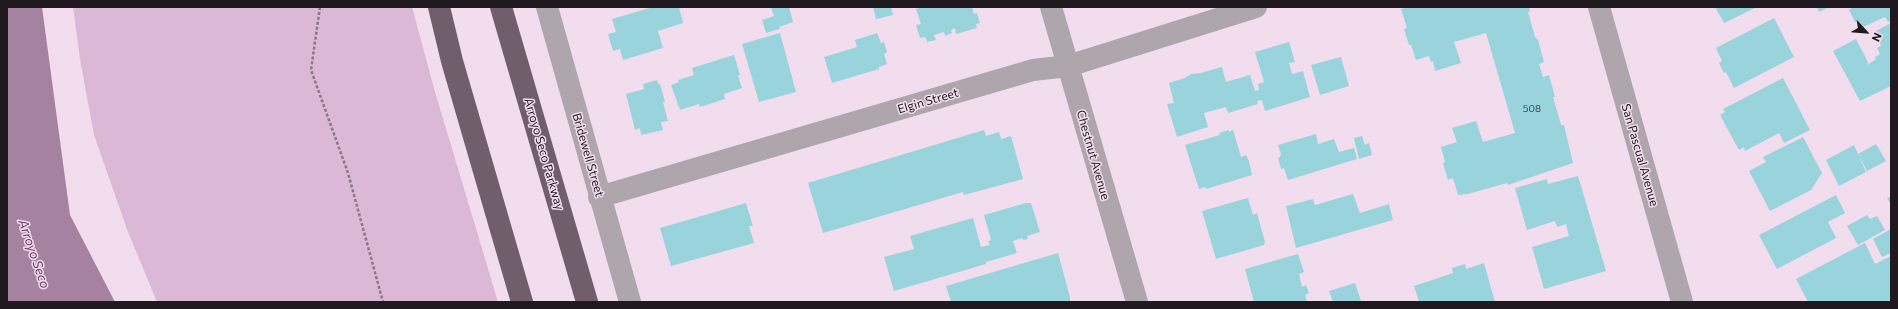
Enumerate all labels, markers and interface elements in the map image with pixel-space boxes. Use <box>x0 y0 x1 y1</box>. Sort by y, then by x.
north arrow <box>1846 12 1886 52</box>
text: N <box>1870 31 1885 44</box>
street label: Elgin Street <box>896 85 960 117</box>
street label: Arroyo Seco Parkway <box>521 96 567 212</box>
street label: San Pascual Avenue <box>1618 102 1662 208</box>
house number: 508 <box>1523 103 1541 115</box>
street label: Chestnut Avenue <box>1073 109 1113 201</box>
street label: Bridewell Street <box>569 111 607 199</box>
water label: Arroyo Seco <box>15 217 53 291</box>

